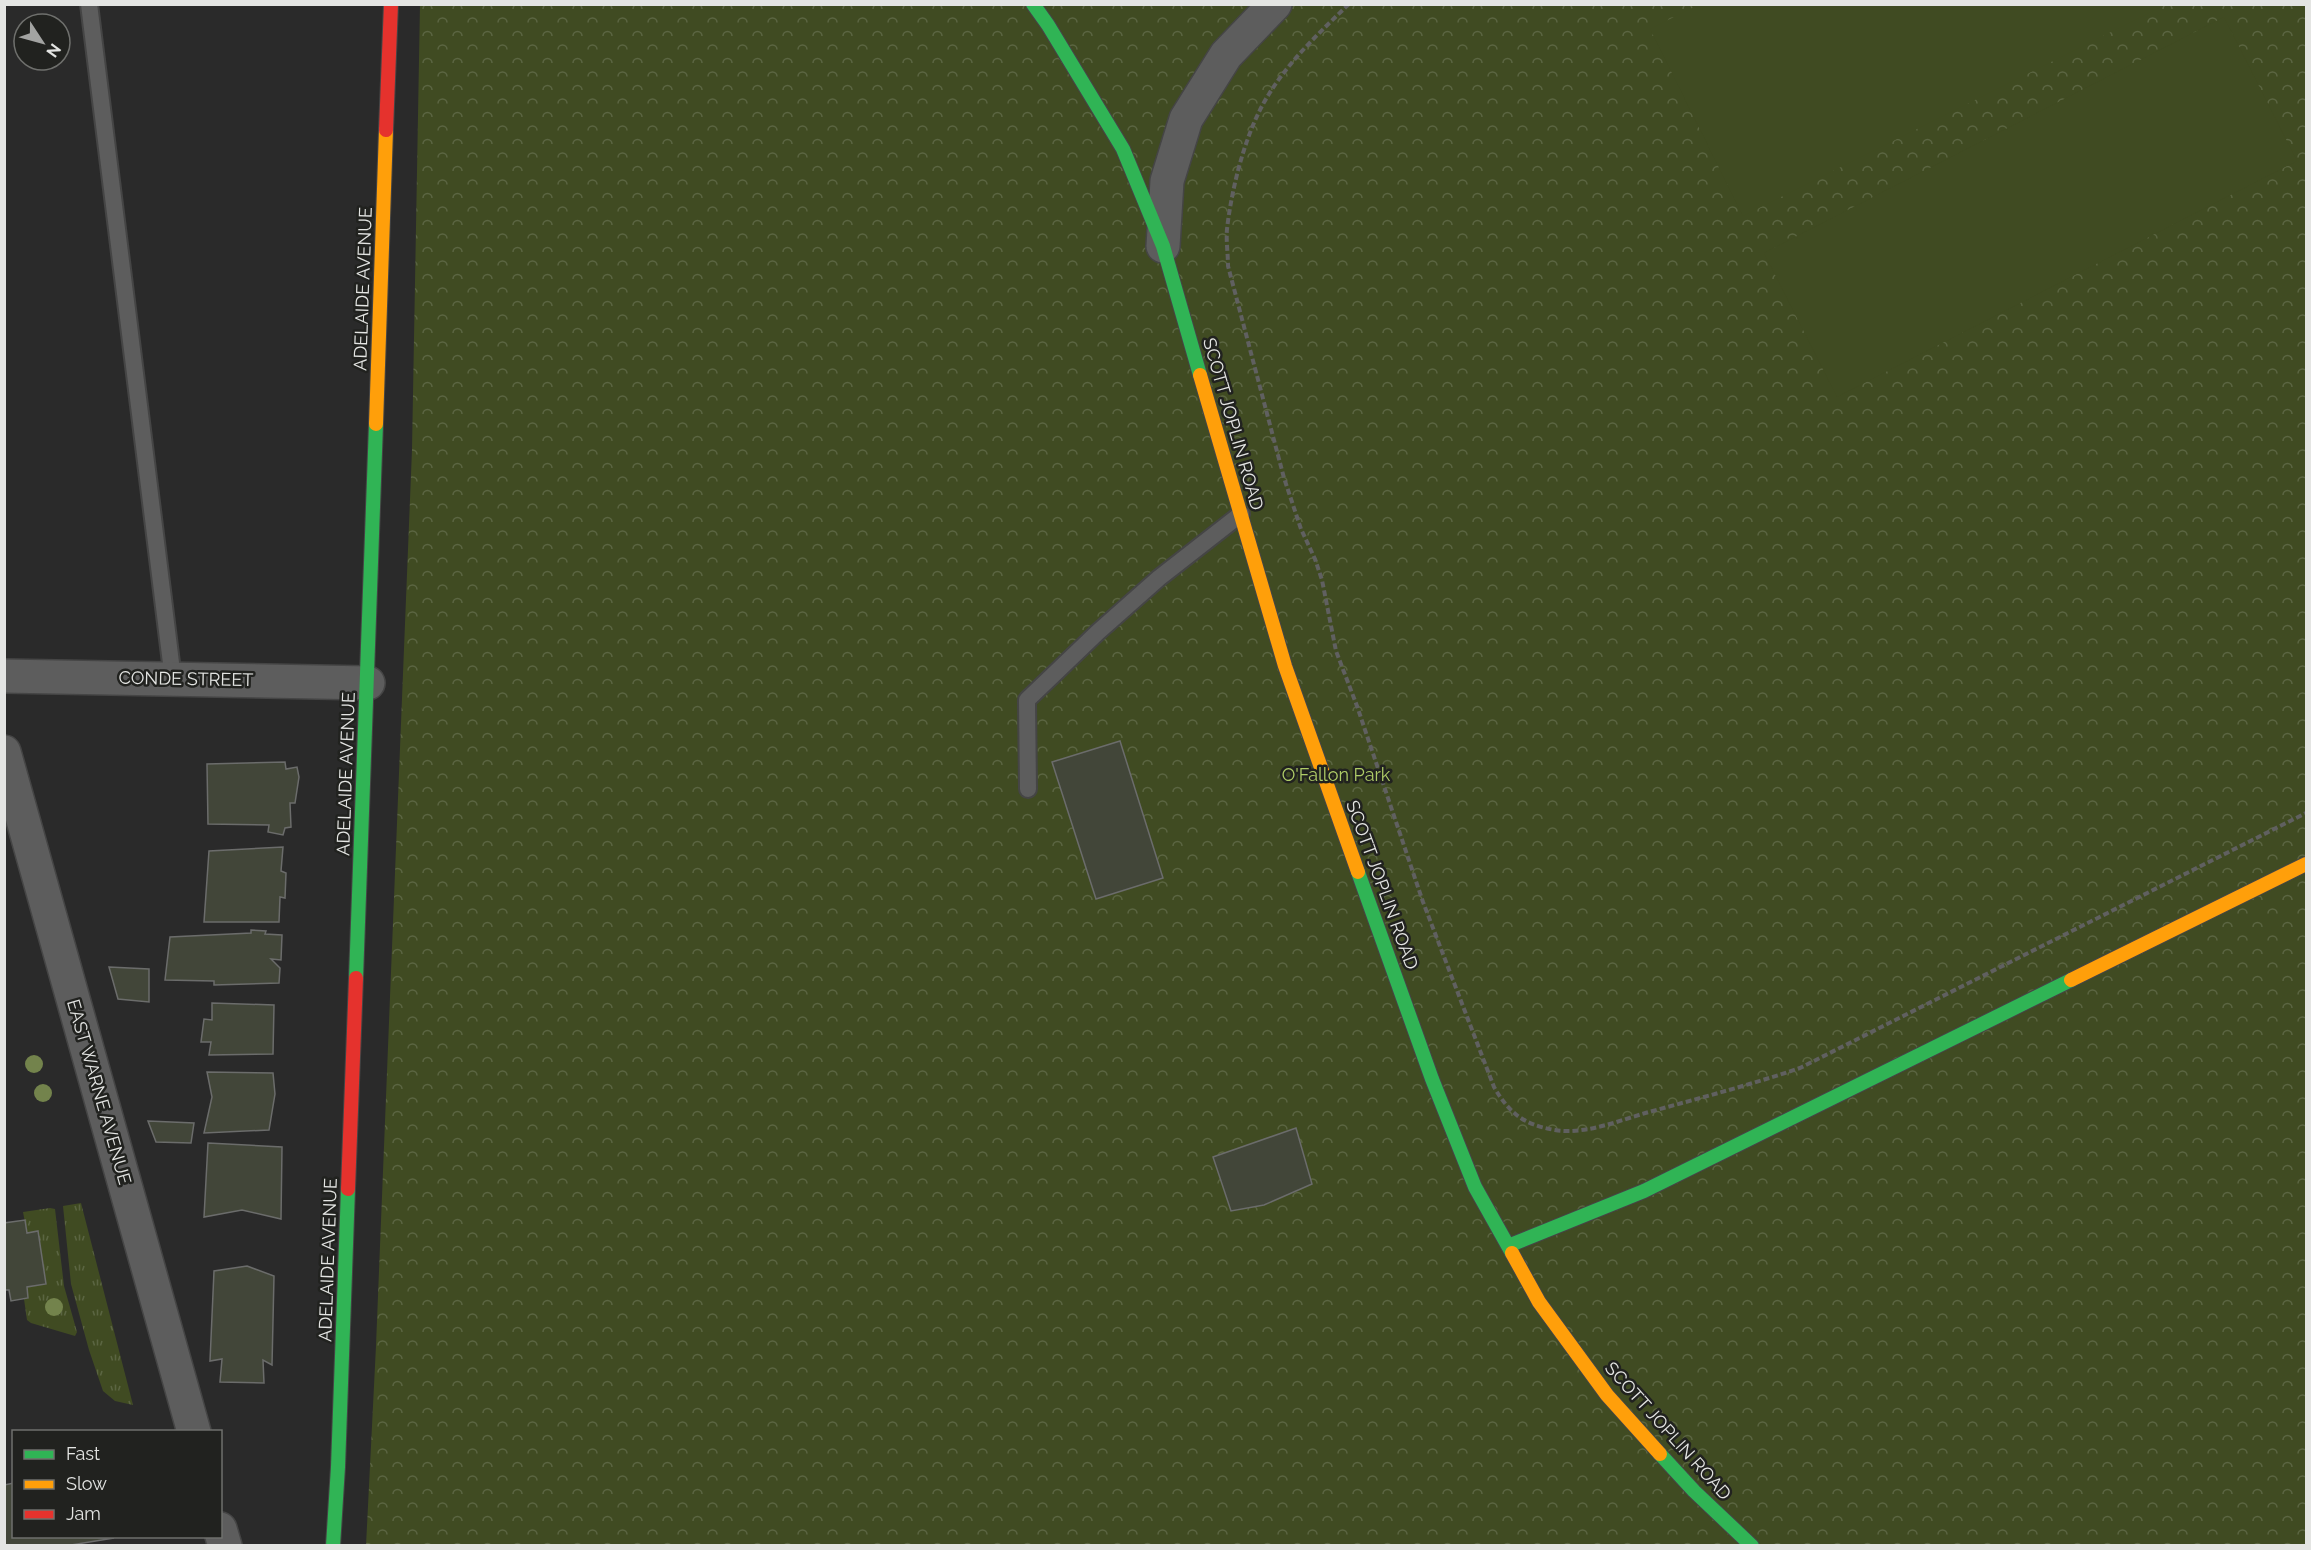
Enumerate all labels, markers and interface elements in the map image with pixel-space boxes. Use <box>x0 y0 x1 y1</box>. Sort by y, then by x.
north arrow <box>12 12 72 72</box>
text: N <box>42 40 65 61</box>
street label: ADELAIDE AVENUE <box>349 207 376 371</box>
street label: SCOTT JOPLIN ROAD <box>1199 335 1268 513</box>
street label: CONDE STREET <box>119 667 253 690</box>
street label: ADELAIDE AVENUE <box>332 692 359 856</box>
park label: O'Fallon Park <box>1282 764 1391 785</box>
street label: SCOTT JOPLIN ROAD <box>1342 797 1423 972</box>
street label: EAST WARNE AVENUE <box>63 997 136 1187</box>
street label: ADELAIDE AVENUE <box>314 1178 341 1342</box>
street label: SCOTT JOPLIN ROAD <box>1601 1357 1736 1504</box>
legend <box>12 1430 222 1538</box>
text: Fast <box>66 1443 100 1464</box>
text: Slow <box>66 1473 107 1494</box>
text: Jam <box>66 1503 101 1524</box>

